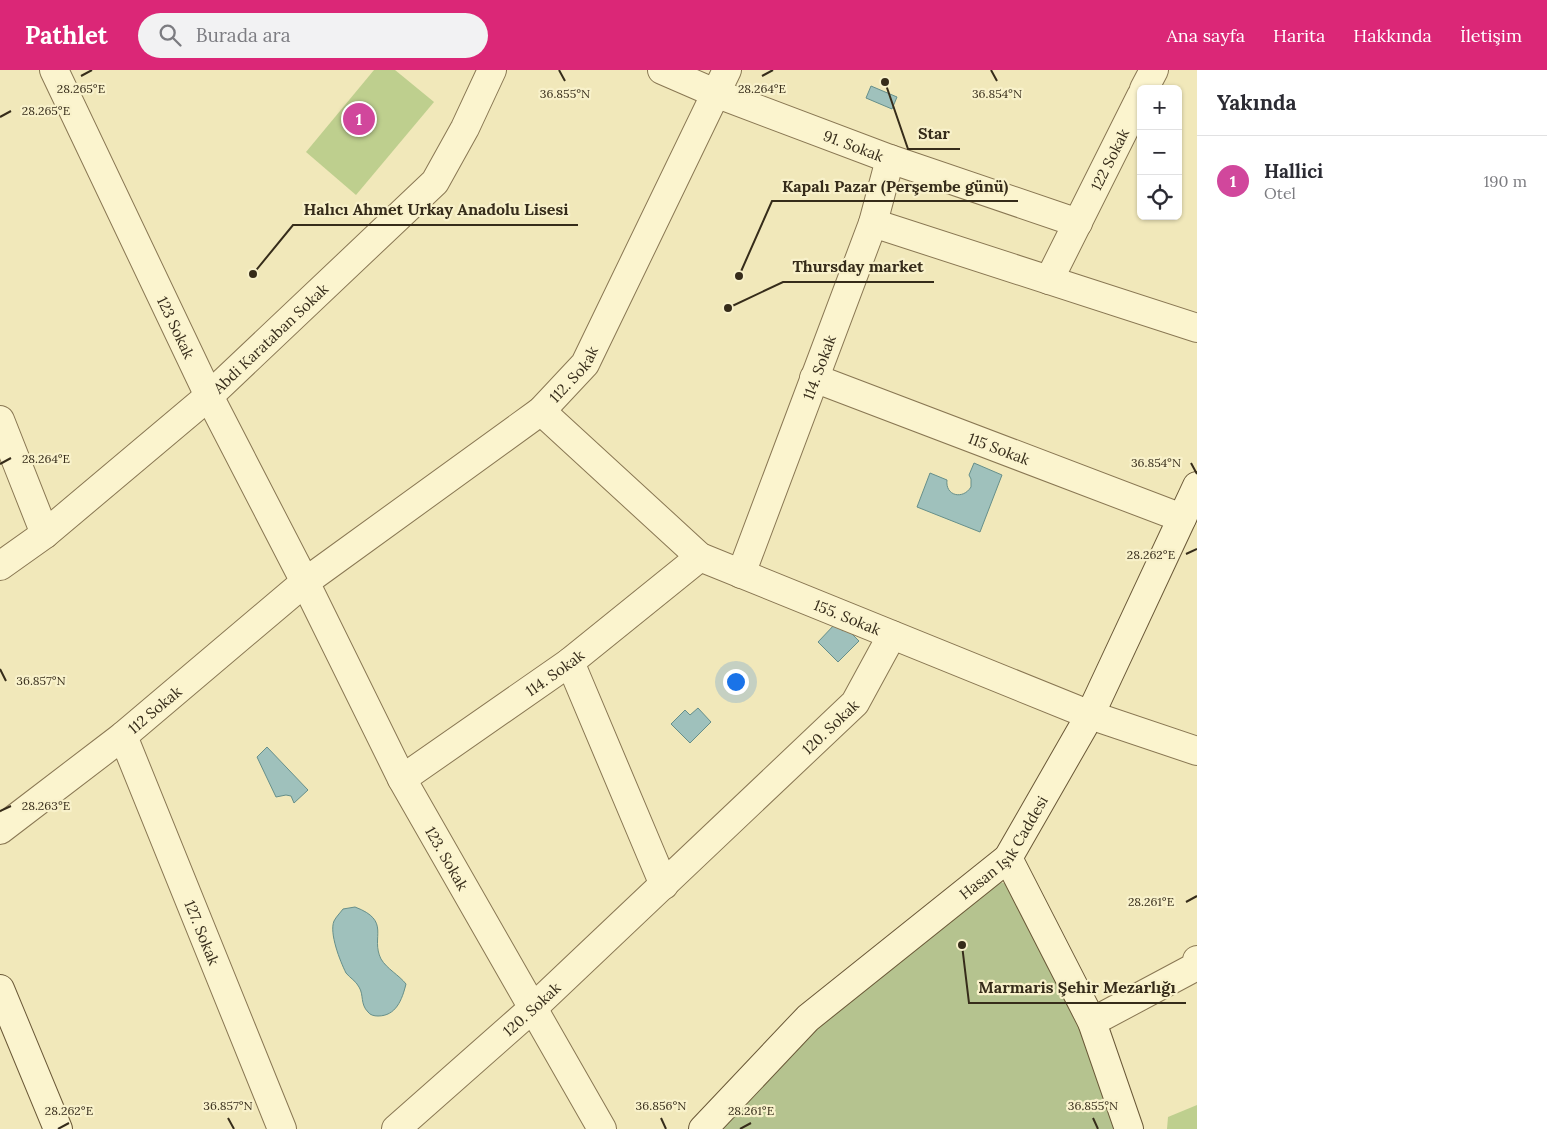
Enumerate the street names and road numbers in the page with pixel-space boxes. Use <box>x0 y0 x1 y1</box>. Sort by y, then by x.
street label: 91. Sokak <box>821 125 887 165</box>
street label: 122 Sokak <box>1086 125 1133 193</box>
street label: Abdi Karataban Sokak <box>208 279 332 398</box>
street label: 123 Sokak <box>153 293 199 362</box>
street label: 114. Sokak <box>798 332 840 402</box>
street label: 112. Sokak <box>545 343 602 406</box>
street label: 115 Sokak <box>966 428 1032 469</box>
street label: 155. Sokak <box>811 595 884 639</box>
street label: 114. Sokak <box>521 645 588 700</box>
street label: 112 Sokak <box>124 681 185 737</box>
street label: 120. Sokak <box>798 695 863 758</box>
street label: Hasan Işık Caddesi <box>955 792 1051 903</box>
street label: 123. Sokak <box>421 823 473 893</box>
street label: 127. Sokak <box>181 897 224 968</box>
street label: 120. Sokak <box>499 978 564 1040</box>

